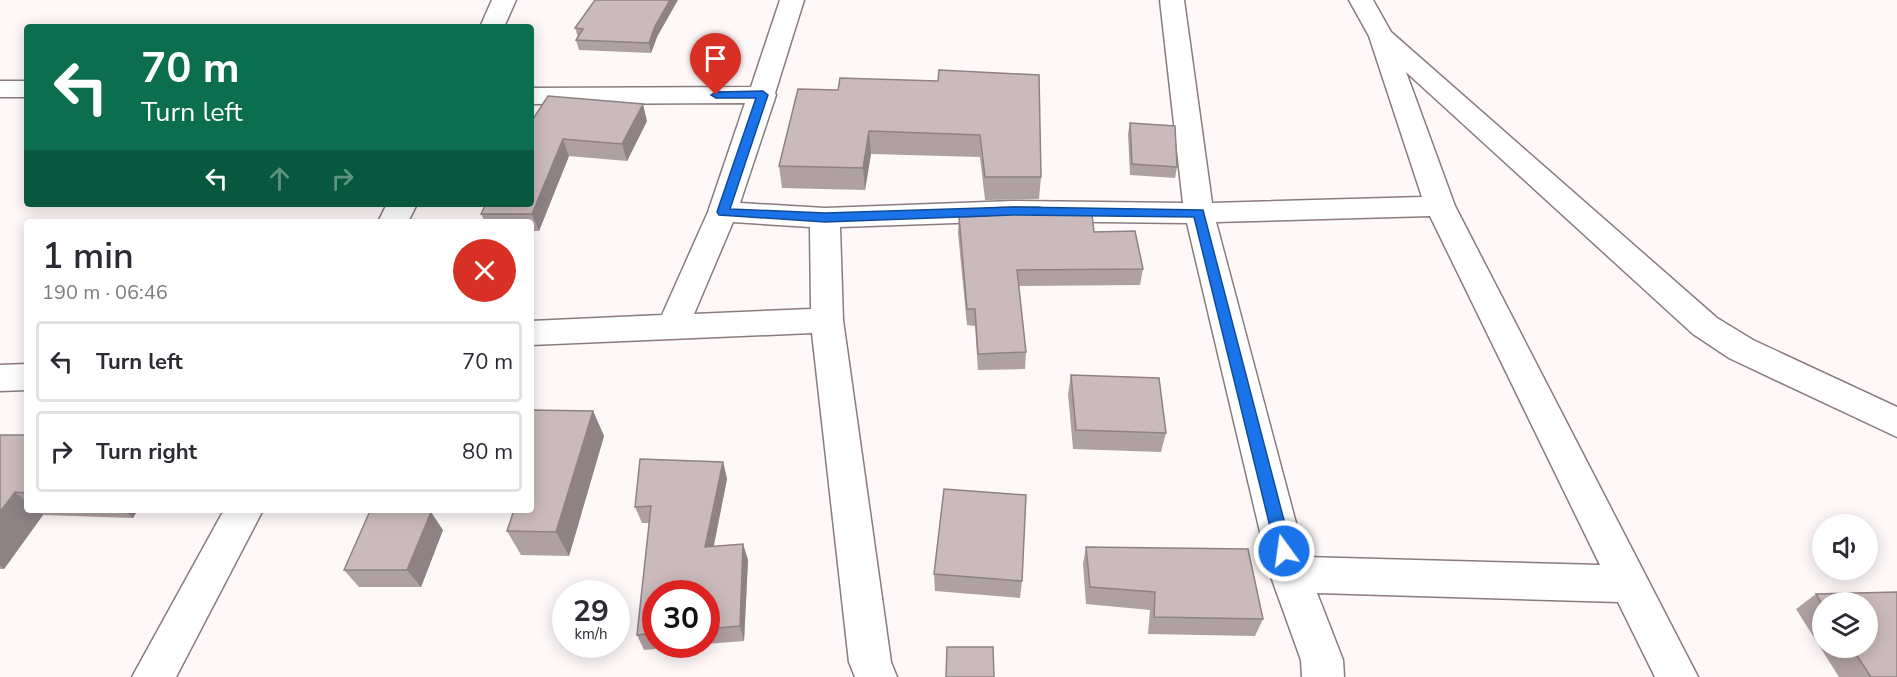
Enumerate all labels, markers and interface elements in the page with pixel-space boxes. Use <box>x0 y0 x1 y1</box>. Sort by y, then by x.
pin <box>690 33 741 95</box>
text: 70 m <box>141 40 240 97</box>
icon: arrive <box>699 42 732 75</box>
icon: left <box>42 48 120 126</box>
text: Turn left <box>141 94 242 131</box>
icon: left <box>200 162 233 195</box>
icon: ahead <box>263 162 296 195</box>
icon: right <box>326 162 359 195</box>
text: 1 min <box>42 232 134 281</box>
button: close <box>453 239 516 302</box>
text: 190 m · 06:46 <box>42 279 168 306</box>
icon: left <box>45 345 78 378</box>
text: Turn left <box>96 347 183 377</box>
text: 70 m <box>462 347 513 377</box>
icon: right <box>45 435 78 468</box>
text: Turn right <box>96 437 197 467</box>
text: 80 m <box>462 437 513 467</box>
map controls <box>1812 514 1878 658</box>
button: sound <box>1812 514 1878 580</box>
position arrow <box>1252 519 1316 583</box>
speed limit sign: 30 <box>642 580 720 658</box>
text: 29 <box>573 591 609 632</box>
button: layers <box>1812 592 1878 658</box>
text: km/h <box>574 624 608 644</box>

